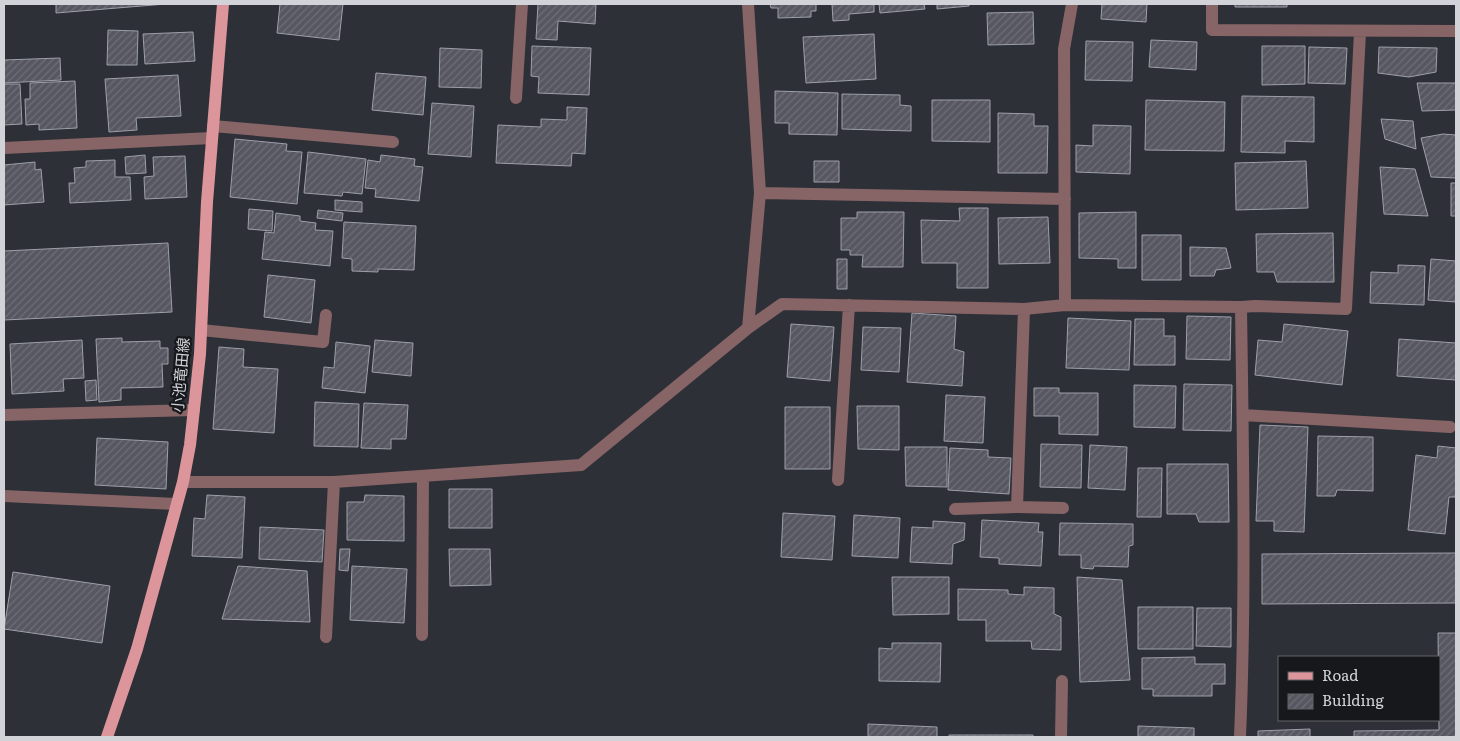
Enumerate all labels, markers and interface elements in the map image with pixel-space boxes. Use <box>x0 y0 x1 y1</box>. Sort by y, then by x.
street label: 小池竜田線 <box>165 337 194 413</box>
legend <box>1278 656 1440 721</box>
text: Road <box>1322 663 1358 686</box>
text: Building <box>1322 688 1384 711</box>

